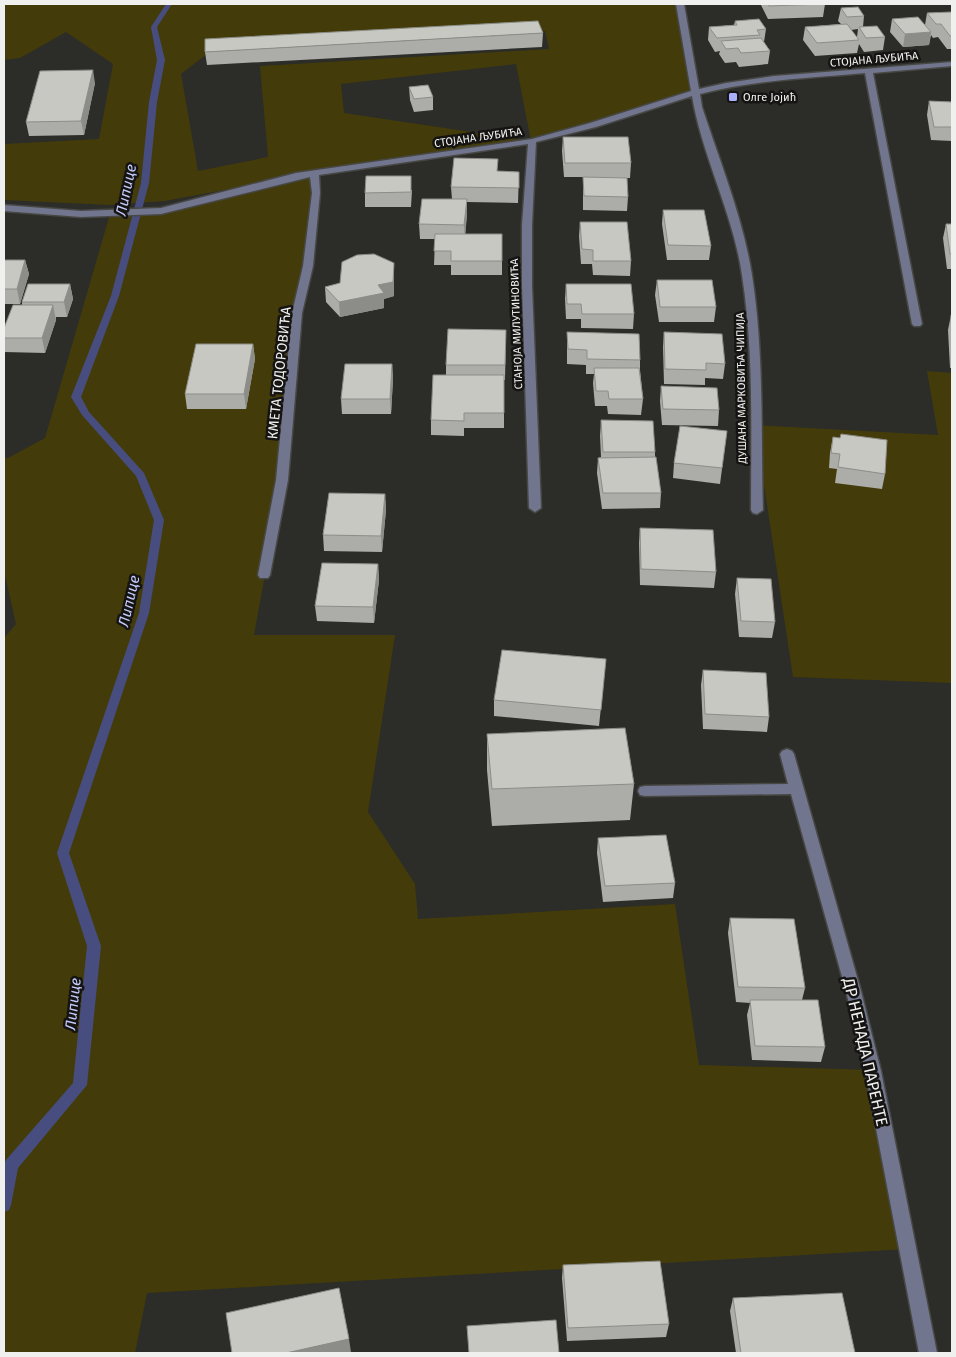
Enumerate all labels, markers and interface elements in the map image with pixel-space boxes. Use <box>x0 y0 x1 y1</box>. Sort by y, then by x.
street label: СТОЈАНА ЉУБИЋА <box>829 49 919 70</box>
marker: Олге Јојић <box>727 91 739 103</box>
place label: Олге Јојић <box>743 91 796 104</box>
street label: СТОЈАНА ЉУБИЋА <box>433 125 524 150</box>
water label: Липице <box>112 162 140 218</box>
street label: СТАНОЈА МИЛУТИНОВИЋА <box>508 258 525 390</box>
street label: КМЕТА ТОДОРОВИЋА <box>264 306 295 440</box>
street label: ДУШАНА МАРКОВИЋА ЧИПИЈА <box>734 312 749 465</box>
water label: Липице <box>114 573 144 629</box>
street label: ДР НЕНАДА ПАРЕНТЕ <box>839 975 892 1128</box>
water label: Липице <box>61 977 85 1032</box>

